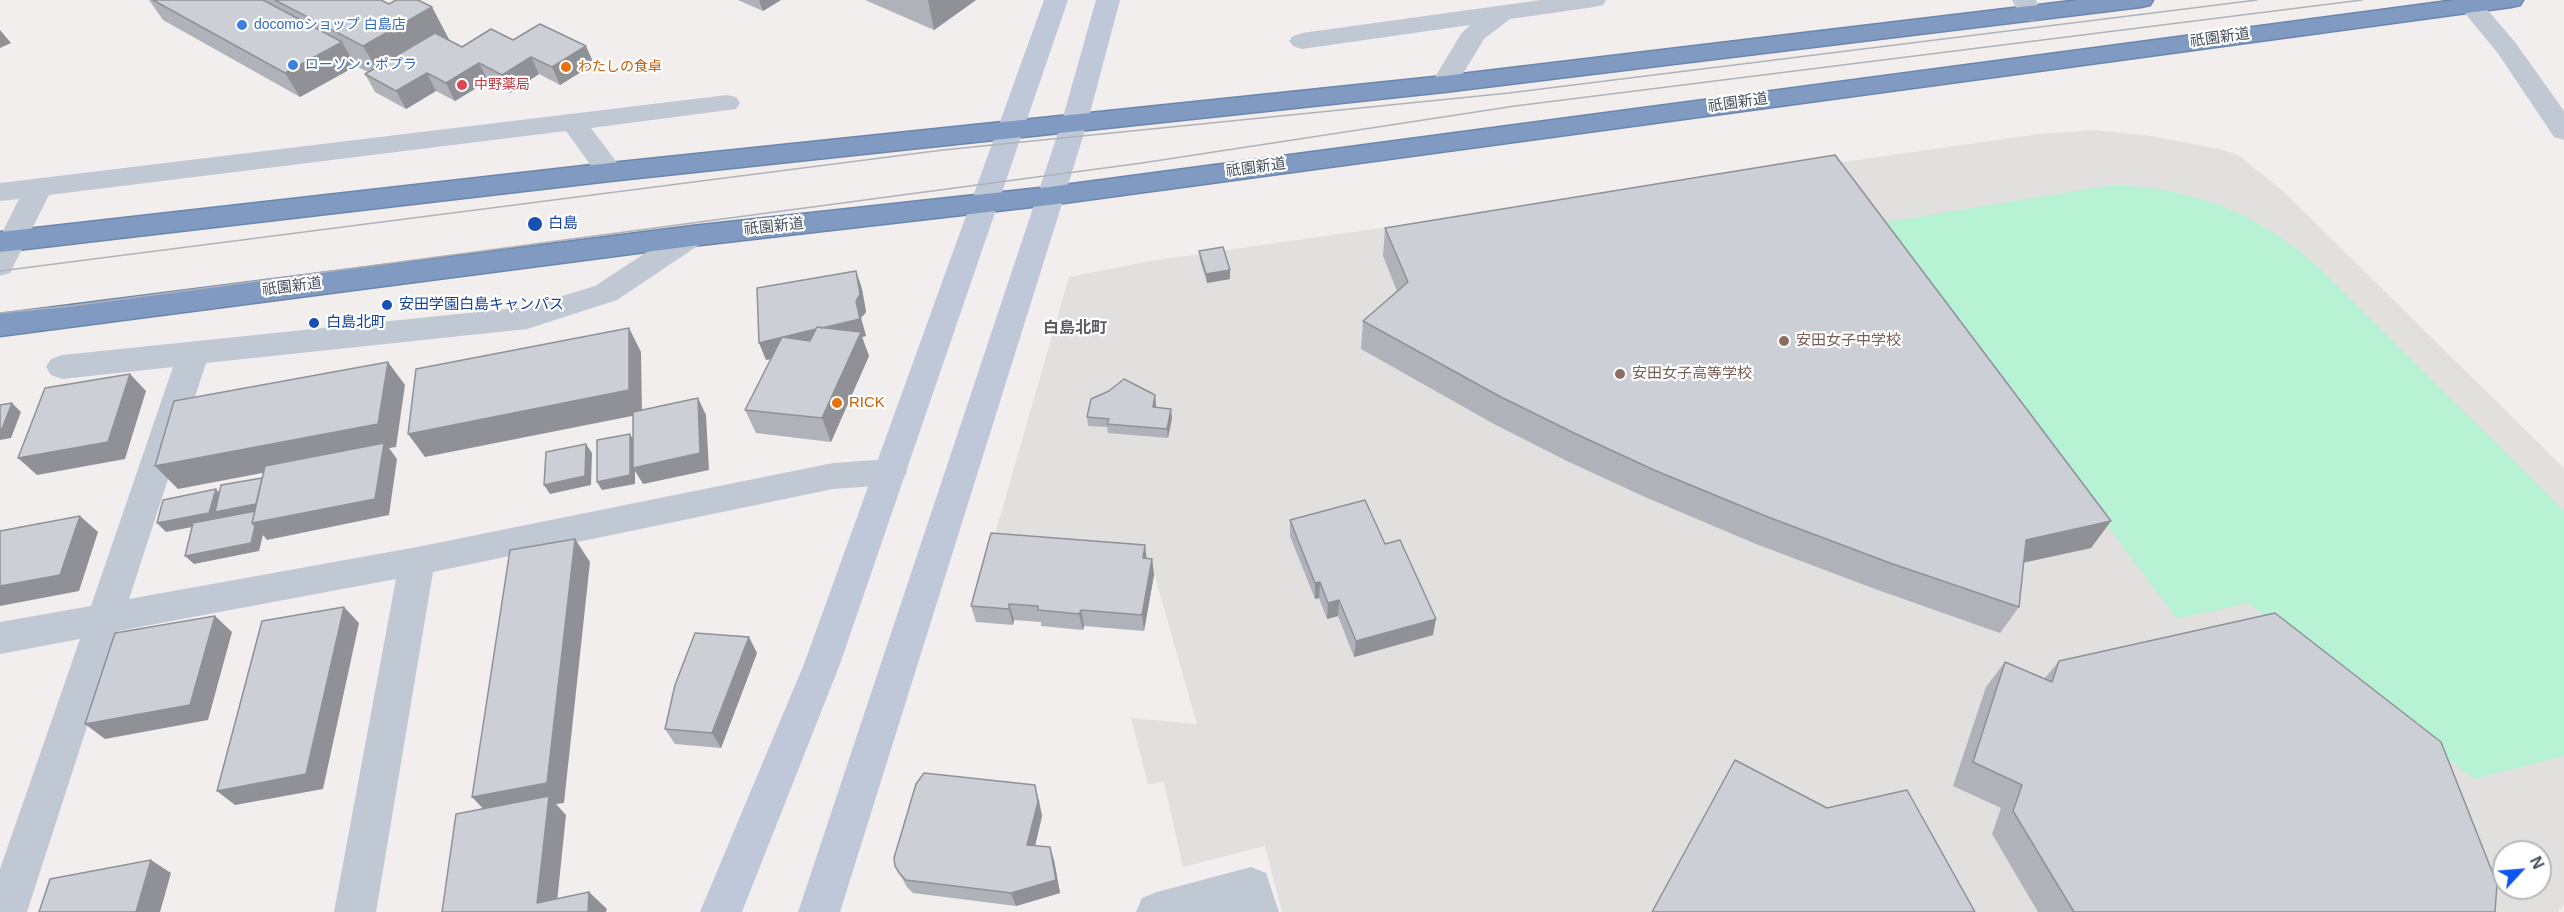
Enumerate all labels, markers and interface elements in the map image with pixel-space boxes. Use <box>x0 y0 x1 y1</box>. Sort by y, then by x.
place label: docomoショップ 白島店 <box>254 17 406 33</box>
marker: docomoショップ 白島店 <box>235 18 249 32</box>
street label: 祇園新道 <box>2189 25 2251 51</box>
place label: ローソン・ポプラ <box>305 57 417 73</box>
marker: ローソン・ポプラ <box>286 58 300 72</box>
place label: わたしの食卓 <box>578 59 662 75</box>
marker: わたしの食卓 <box>559 60 573 74</box>
place label: 中野薬局 <box>474 77 530 93</box>
marker: 中野薬局 <box>455 78 469 92</box>
street label: 祇園新道 <box>1707 90 1769 116</box>
street label: 祇園新道 <box>1225 155 1287 181</box>
marker: 白島 <box>526 215 544 233</box>
place label: 白島 <box>548 215 578 233</box>
street label: 祇園新道 <box>743 215 805 239</box>
street label: 祇園新道 <box>261 274 323 300</box>
place label: 安田学園白島キャンパス <box>399 296 564 314</box>
marker: 安田学園白島キャンパス <box>380 298 394 312</box>
place label: 白島北町 <box>326 314 386 332</box>
marker: 白島北町 <box>307 316 321 330</box>
district label: 白島北町 <box>1043 319 1107 339</box>
place label: 安田女子中学校 <box>1796 332 1901 350</box>
marker: 安田女子中学校 <box>1777 334 1791 348</box>
place label: 安田女子高等学校 <box>1632 365 1752 383</box>
marker: 安田女子高等学校 <box>1613 367 1627 381</box>
place label: RICK <box>849 394 885 412</box>
marker: RICK <box>830 396 844 410</box>
north arrow <box>2492 840 2552 900</box>
text: N <box>2527 854 2547 872</box>

